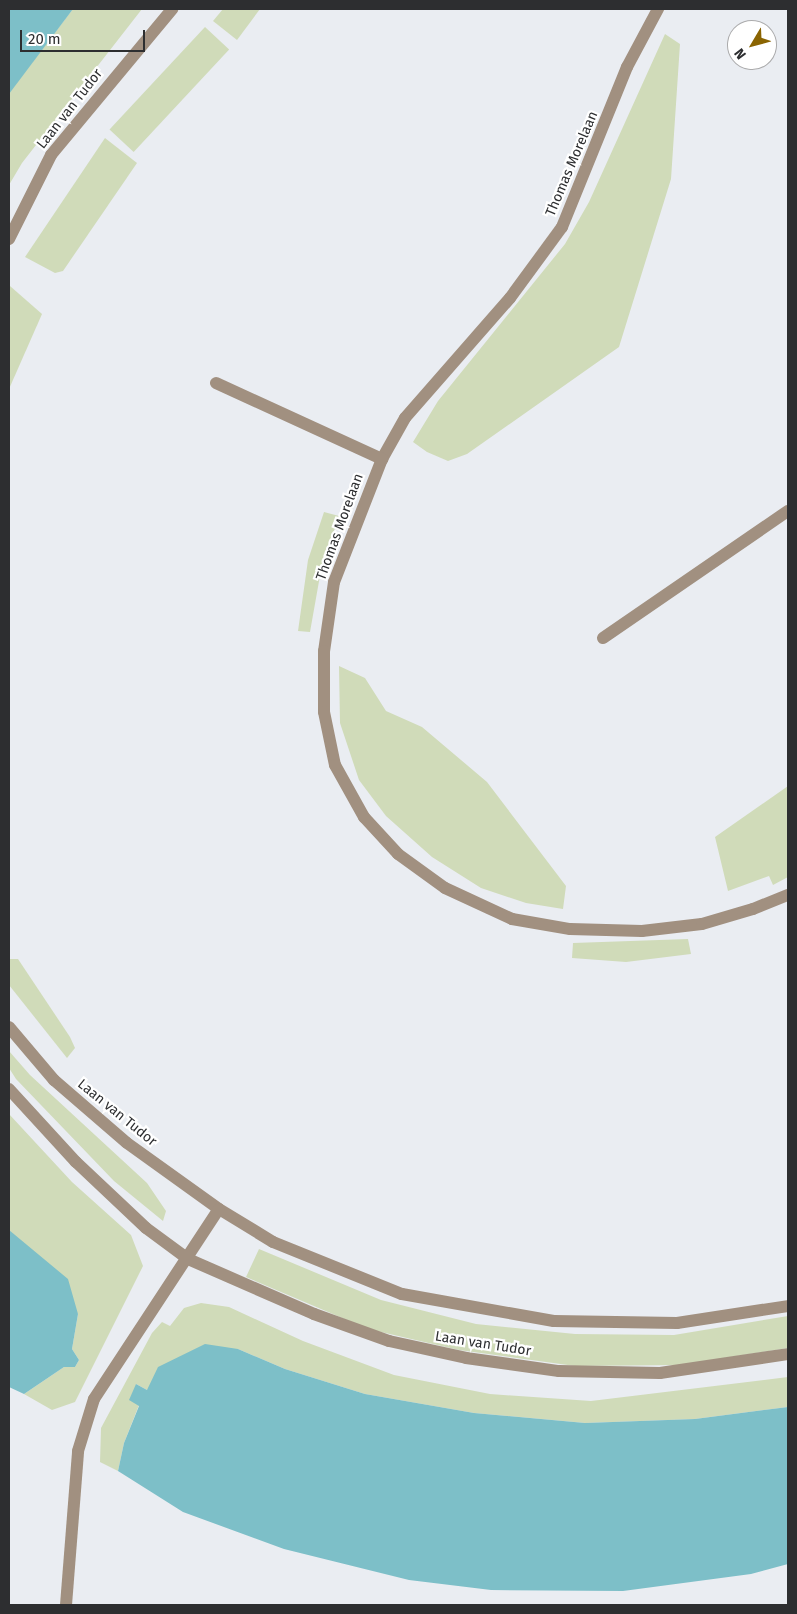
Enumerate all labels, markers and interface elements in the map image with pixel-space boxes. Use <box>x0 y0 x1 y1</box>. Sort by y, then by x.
scale bar <box>22 20 148 52</box>
north arrow <box>727 20 777 70</box>
text: 20 m <box>28 30 61 48</box>
text: N <box>731 45 750 63</box>
street label: Laan van Tudor <box>34 66 106 152</box>
street label: Thomas Morelaan <box>542 109 602 219</box>
street label: Thomas Morelaan <box>313 471 367 583</box>
street label: Laan van Tudor <box>74 1076 160 1150</box>
street label: Laan van Tudor <box>434 1328 532 1360</box>

